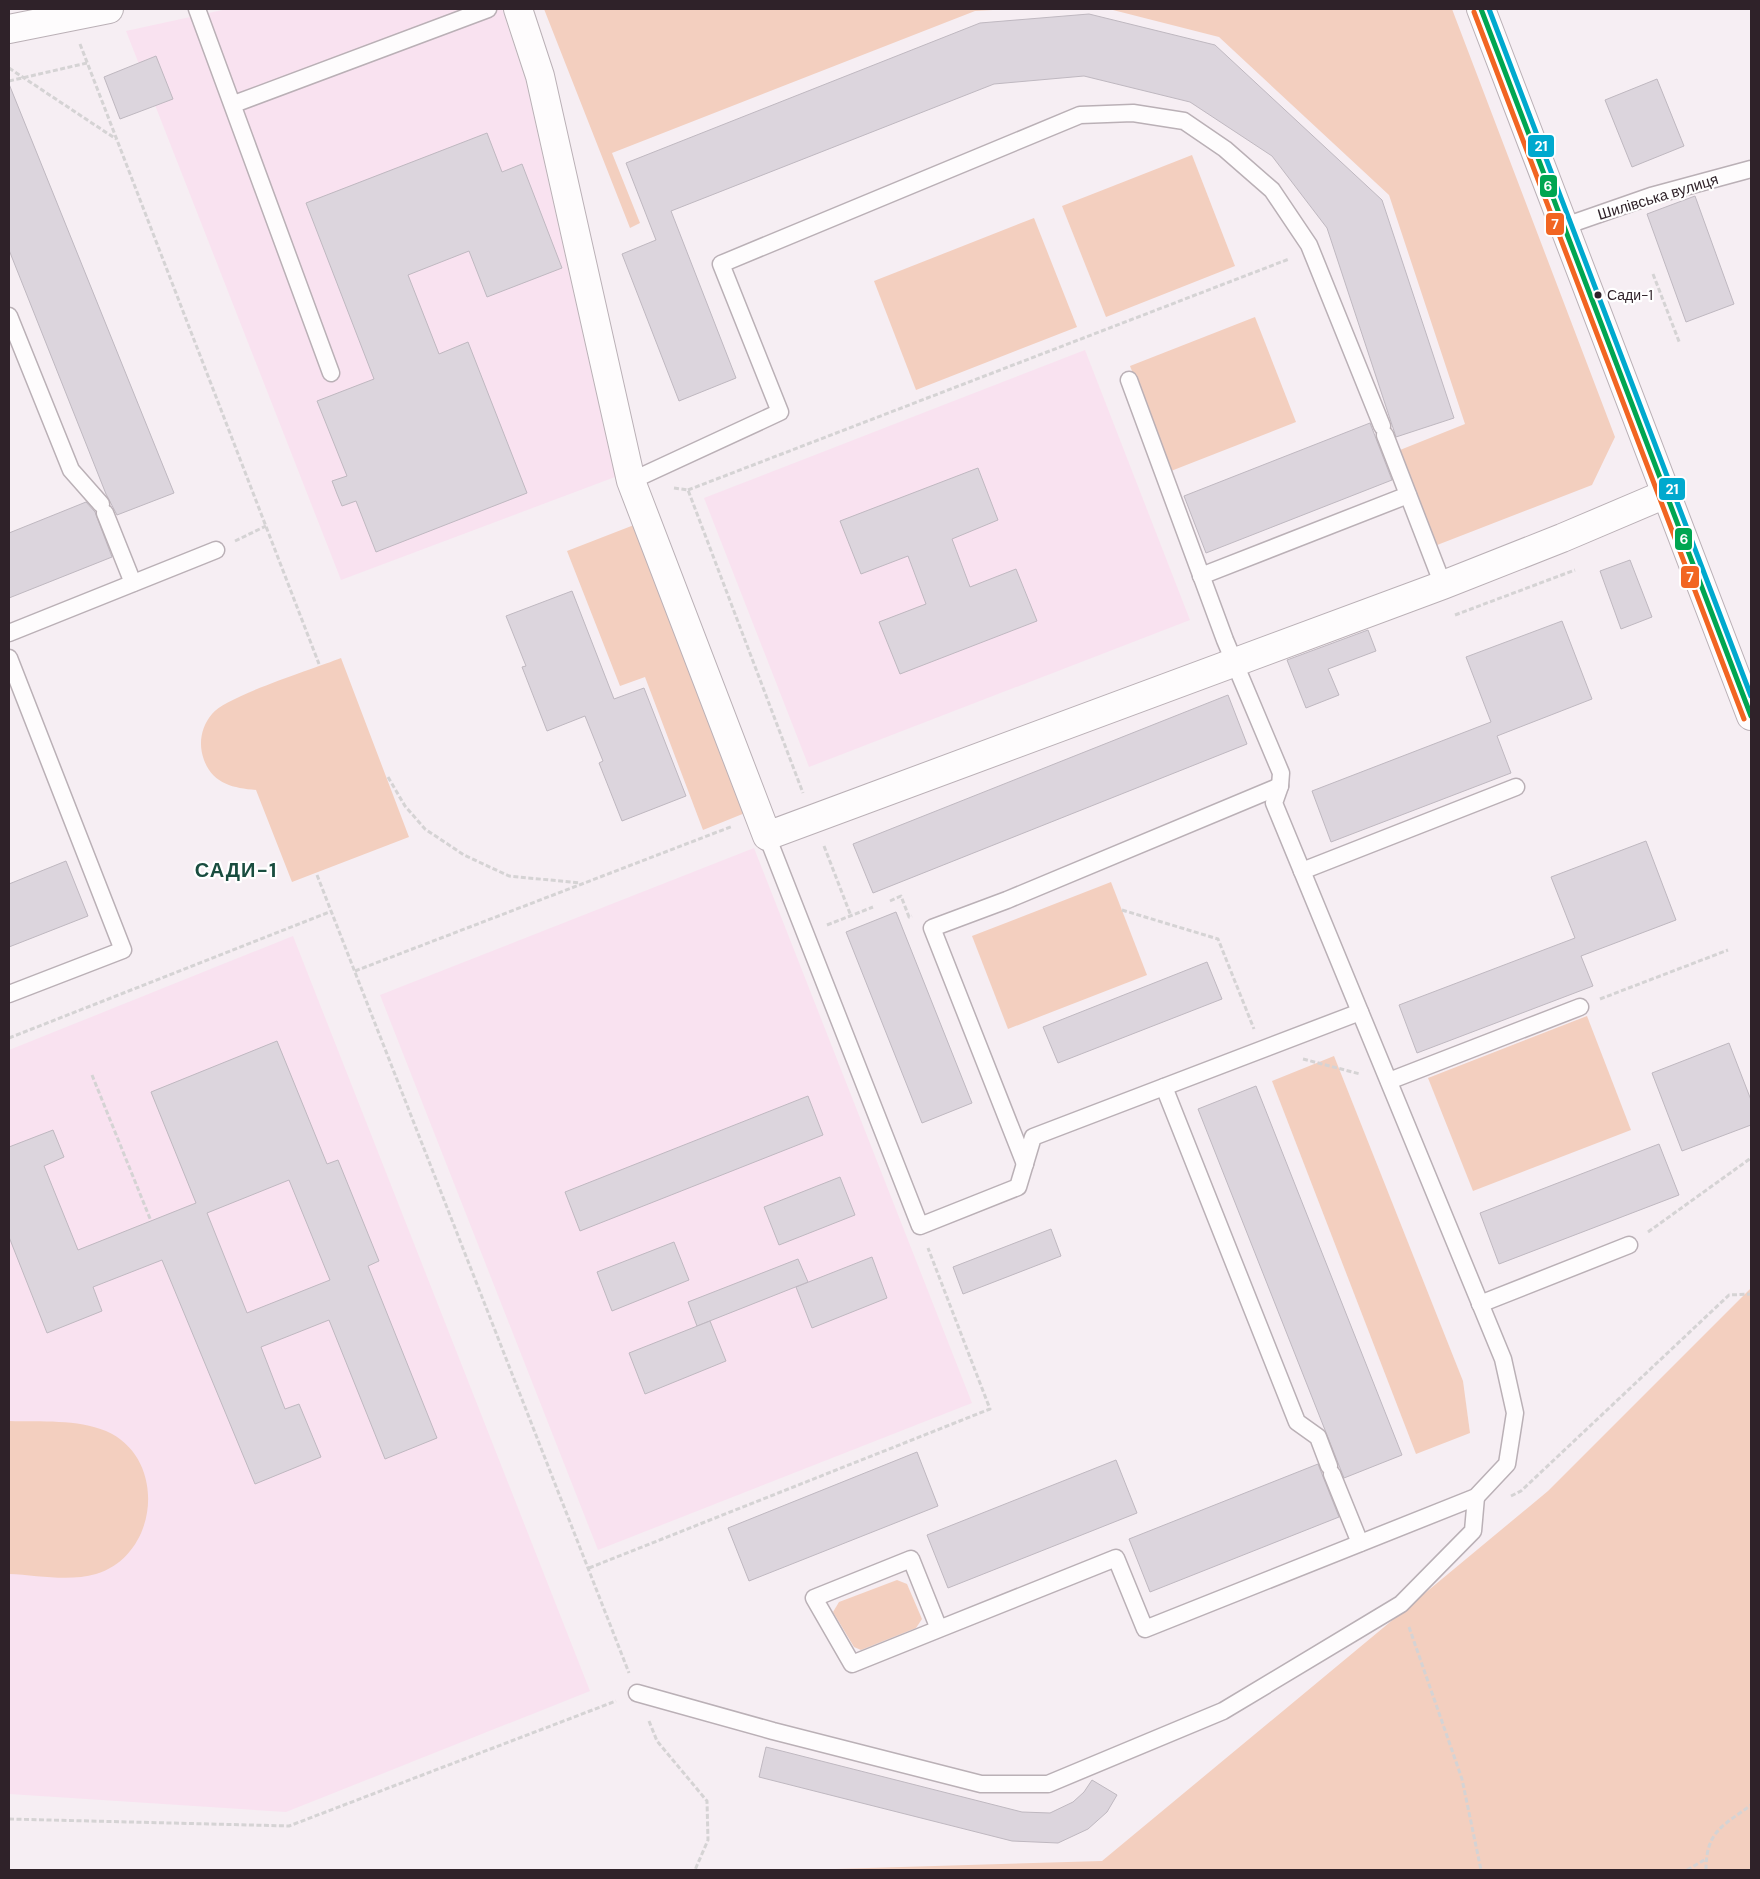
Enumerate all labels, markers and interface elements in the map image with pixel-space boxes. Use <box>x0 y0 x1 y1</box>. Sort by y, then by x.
line badge: 21 <box>1527 134 1555 158</box>
text: 21 <box>1534 137 1548 155</box>
street label: Шилівська вулиця <box>1595 169 1721 225</box>
line badge: 6 <box>1539 174 1558 198</box>
text: 6 <box>1544 177 1553 195</box>
line badge: 7 <box>1545 212 1565 236</box>
text: 7 <box>1551 215 1559 233</box>
place label: Сади-1 <box>1607 286 1653 304</box>
marker: Сади-1 <box>1593 290 1603 300</box>
line badge: 21 <box>1658 477 1686 501</box>
text: 21 <box>1665 480 1679 498</box>
line badge: 6 <box>1674 527 1693 551</box>
text: 6 <box>1680 530 1689 548</box>
line badge: 7 <box>1680 565 1700 589</box>
text: 7 <box>1686 568 1694 586</box>
district label: САДИ-1 <box>195 857 277 883</box>

